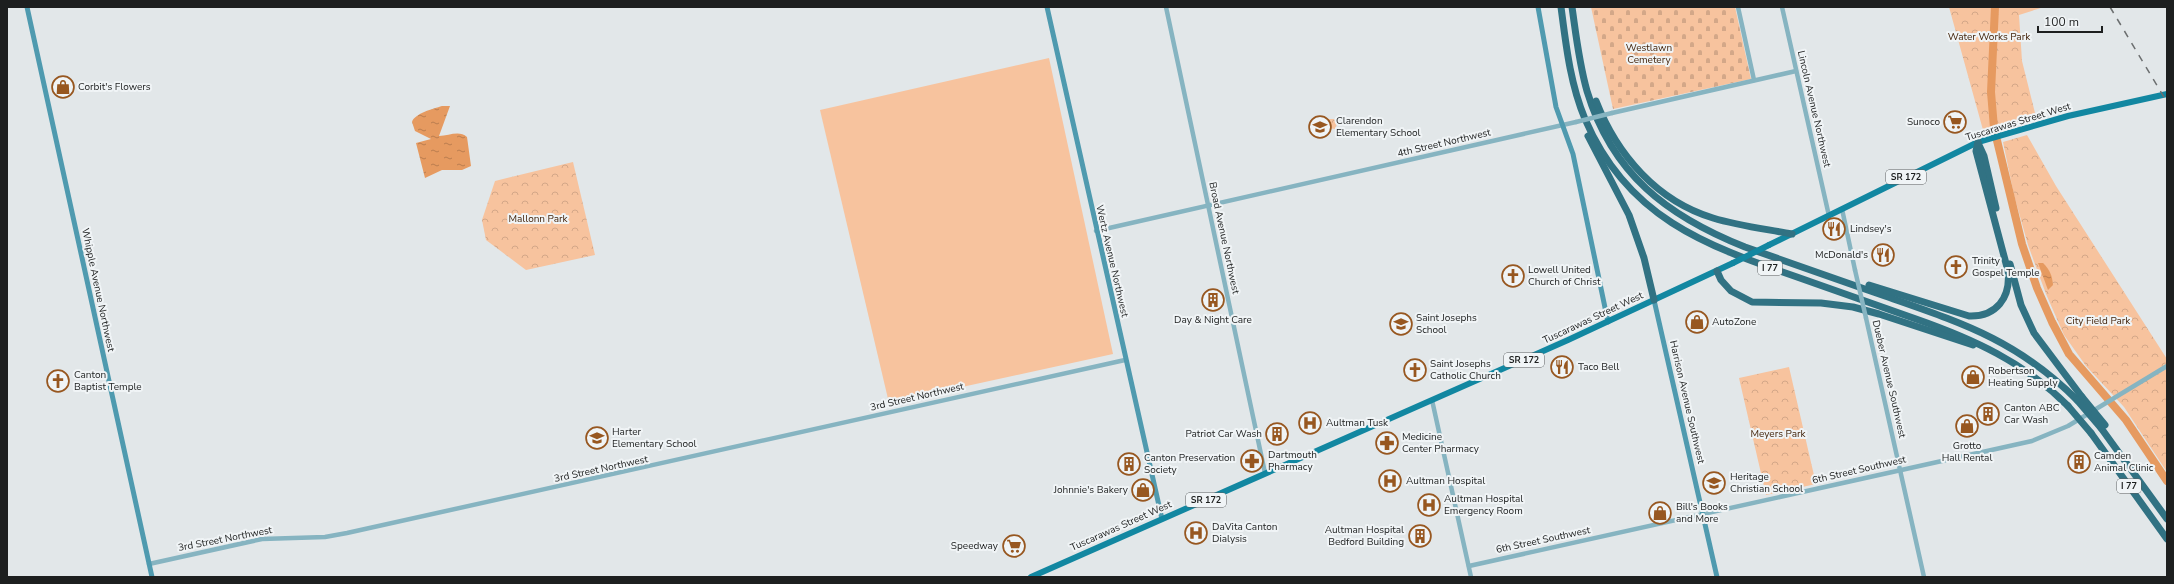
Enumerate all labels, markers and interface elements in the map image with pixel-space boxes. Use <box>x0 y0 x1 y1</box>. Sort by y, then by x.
scale bar <box>2038 8 2102 34</box>
text: 100 m <box>2044 14 2079 30</box>
park label: Water Works Park <box>1948 30 2031 44</box>
park label: Westlawn Cemetery <box>1626 41 1672 67</box>
street label: Lincoln Avenue Northwest <box>1794 49 1834 169</box>
shop icon: Corbit's Flowers <box>50 74 76 100</box>
place label: Corbit's Flowers <box>78 80 151 94</box>
street label: Tuscarawas Street West <box>1964 99 2073 145</box>
supermarket icon: Sunoco <box>1942 109 1968 135</box>
school or university icon: Clarendon Elementary School <box>1307 114 1333 140</box>
place label: Clarendon Elementary School <box>1336 114 1421 140</box>
place label: Sunoco <box>1907 115 1940 129</box>
street label: 4th Street Northwest <box>1396 125 1493 161</box>
road number: SR 172 <box>1886 170 1926 184</box>
street label: Broad Avenue Northwest <box>1205 181 1243 296</box>
street label: Wertz Avenue Northwest <box>1092 204 1132 319</box>
park label: Mallonn Park <box>508 212 569 226</box>
restaurant icon: Lindsey's <box>1821 216 1847 242</box>
place label: Lindsey's <box>1850 222 1892 236</box>
street label: Whipple Avenue Northwest <box>78 227 118 354</box>
restaurant icon: McDonald's <box>1870 242 1896 268</box>
place label: McDonald's <box>1815 248 1868 262</box>
church icon: Trinity Gospel Temple <box>1943 254 1969 280</box>
place label: Trinity Gospel Temple <box>1972 254 2040 280</box>
road number: I 77 <box>1758 261 1782 275</box>
church icon: Lowell United Church of Christ <box>1500 263 1526 289</box>
place label: Lowell United Church of Christ <box>1528 263 1601 289</box>
building icon: Day & Night Care <box>1200 287 1226 313</box>
street label: Tuscarawas Street West <box>1541 288 1646 347</box>
shop icon: AutoZone <box>1684 309 1710 335</box>
school or university icon: Saint Josephs School <box>1388 311 1414 337</box>
place label: Saint Josephs School <box>1416 311 1477 337</box>
place label: Day & Night Care <box>1174 313 1252 327</box>
park label: City Field Park <box>2066 314 2131 328</box>
place label: AutoZone <box>1712 315 1756 329</box>
street label: Dueber Avenue Southwest <box>1869 319 1909 440</box>
street label: Harrison Avenue Southwest <box>1666 339 1708 465</box>
road number: SR 172 <box>1504 353 1544 367</box>
restaurant icon: Taco Bell <box>1549 354 1575 380</box>
church icon: Saint Josephs Catholic Church <box>1402 357 1428 383</box>
place label: Saint Josephs Catholic Church <box>1430 357 1501 383</box>
place label: Taco Bell <box>1578 360 1619 374</box>
shop icon: Robertson Heating Supply <box>1960 364 1986 390</box>
place label: Robertson Heating Supply <box>1988 364 2058 390</box>
church icon: Canton Baptist Temple <box>45 368 71 394</box>
place label: Canton Baptist Temple <box>74 368 142 394</box>
street label: 3rd Street Northwest <box>869 379 966 415</box>
building icon: Canton ABC Car Wash <box>1975 401 2001 427</box>
place label: Canton ABC Car Wash <box>2004 401 2060 427</box>
hospital icon: Aultman Tusk <box>1297 410 1323 436</box>
shop icon: Grotto Hall Rental <box>1954 413 1980 439</box>
place label: Aultman Tusk <box>1326 416 1389 430</box>
building icon: Patriot Car Wash <box>1264 421 1290 447</box>
school or university icon: Harter Elementary School <box>584 425 610 451</box>
place label: Harter Elementary School <box>612 425 697 451</box>
place label: Patriot Car Wash <box>1185 427 1262 441</box>
park label: Meyers Park <box>1750 427 1807 441</box>
pharmacy icon: Medicine Center Pharmacy <box>1374 430 1400 456</box>
place label: Medicine Center Pharmacy <box>1402 430 1480 456</box>
place label: Grotto Hall Rental <box>1942 439 1992 465</box>
pharmacy icon: Dartmouth Pharmacy <box>1239 448 1265 474</box>
place label: Dartmouth Pharmacy <box>1268 448 1317 474</box>
building icon: Camden Animal Clinic <box>2066 449 2092 475</box>
place label: Camden Animal Clinic <box>2094 449 2154 475</box>
building icon: Canton Preservation Society <box>1116 451 1142 477</box>
place label: Canton Preservation Society <box>1144 451 1235 477</box>
street label: 3rd Street Northwest <box>553 452 650 486</box>
street label: 6th Street Southwest <box>1811 452 1908 488</box>
hospital icon: Aultman Hospital <box>1377 468 1403 494</box>
school or university icon: Heritage Christian School <box>1701 470 1727 496</box>
place label: Heritage Christian School <box>1730 470 1803 496</box>
place label: Aultman Hospital <box>1406 474 1485 488</box>
shop icon: Johnnie's Bakery <box>1130 477 1156 503</box>
road number: I 77 <box>2117 479 2141 493</box>
place label: Johnnie's Bakery <box>1053 483 1129 497</box>
hospital icon: Aultman Hospital Emergency Room <box>1416 492 1442 518</box>
place label: Aultman Hospital Emergency Room <box>1444 492 1523 518</box>
road number: SR 172 <box>1186 493 1226 507</box>
street label: Tuscarawas Street West <box>1068 497 1174 555</box>
shop icon: Bill's Books and More <box>1647 500 1673 526</box>
place label: Bill's Books and More <box>1676 500 1728 526</box>
hospital icon: DaVita Canton Dialysis <box>1183 520 1209 546</box>
place label: DaVita Canton Dialysis <box>1212 520 1278 546</box>
street label: 3rd Street Northwest <box>177 523 274 555</box>
place label: Aultman Hospital Bedford Building <box>1325 523 1404 549</box>
building icon: Aultman Hospital Bedford Building <box>1407 523 1433 549</box>
street label: 6th Street Southwest <box>1495 523 1592 557</box>
supermarket icon: Speedway <box>1001 533 1027 559</box>
place label: Speedway <box>951 539 999 553</box>

